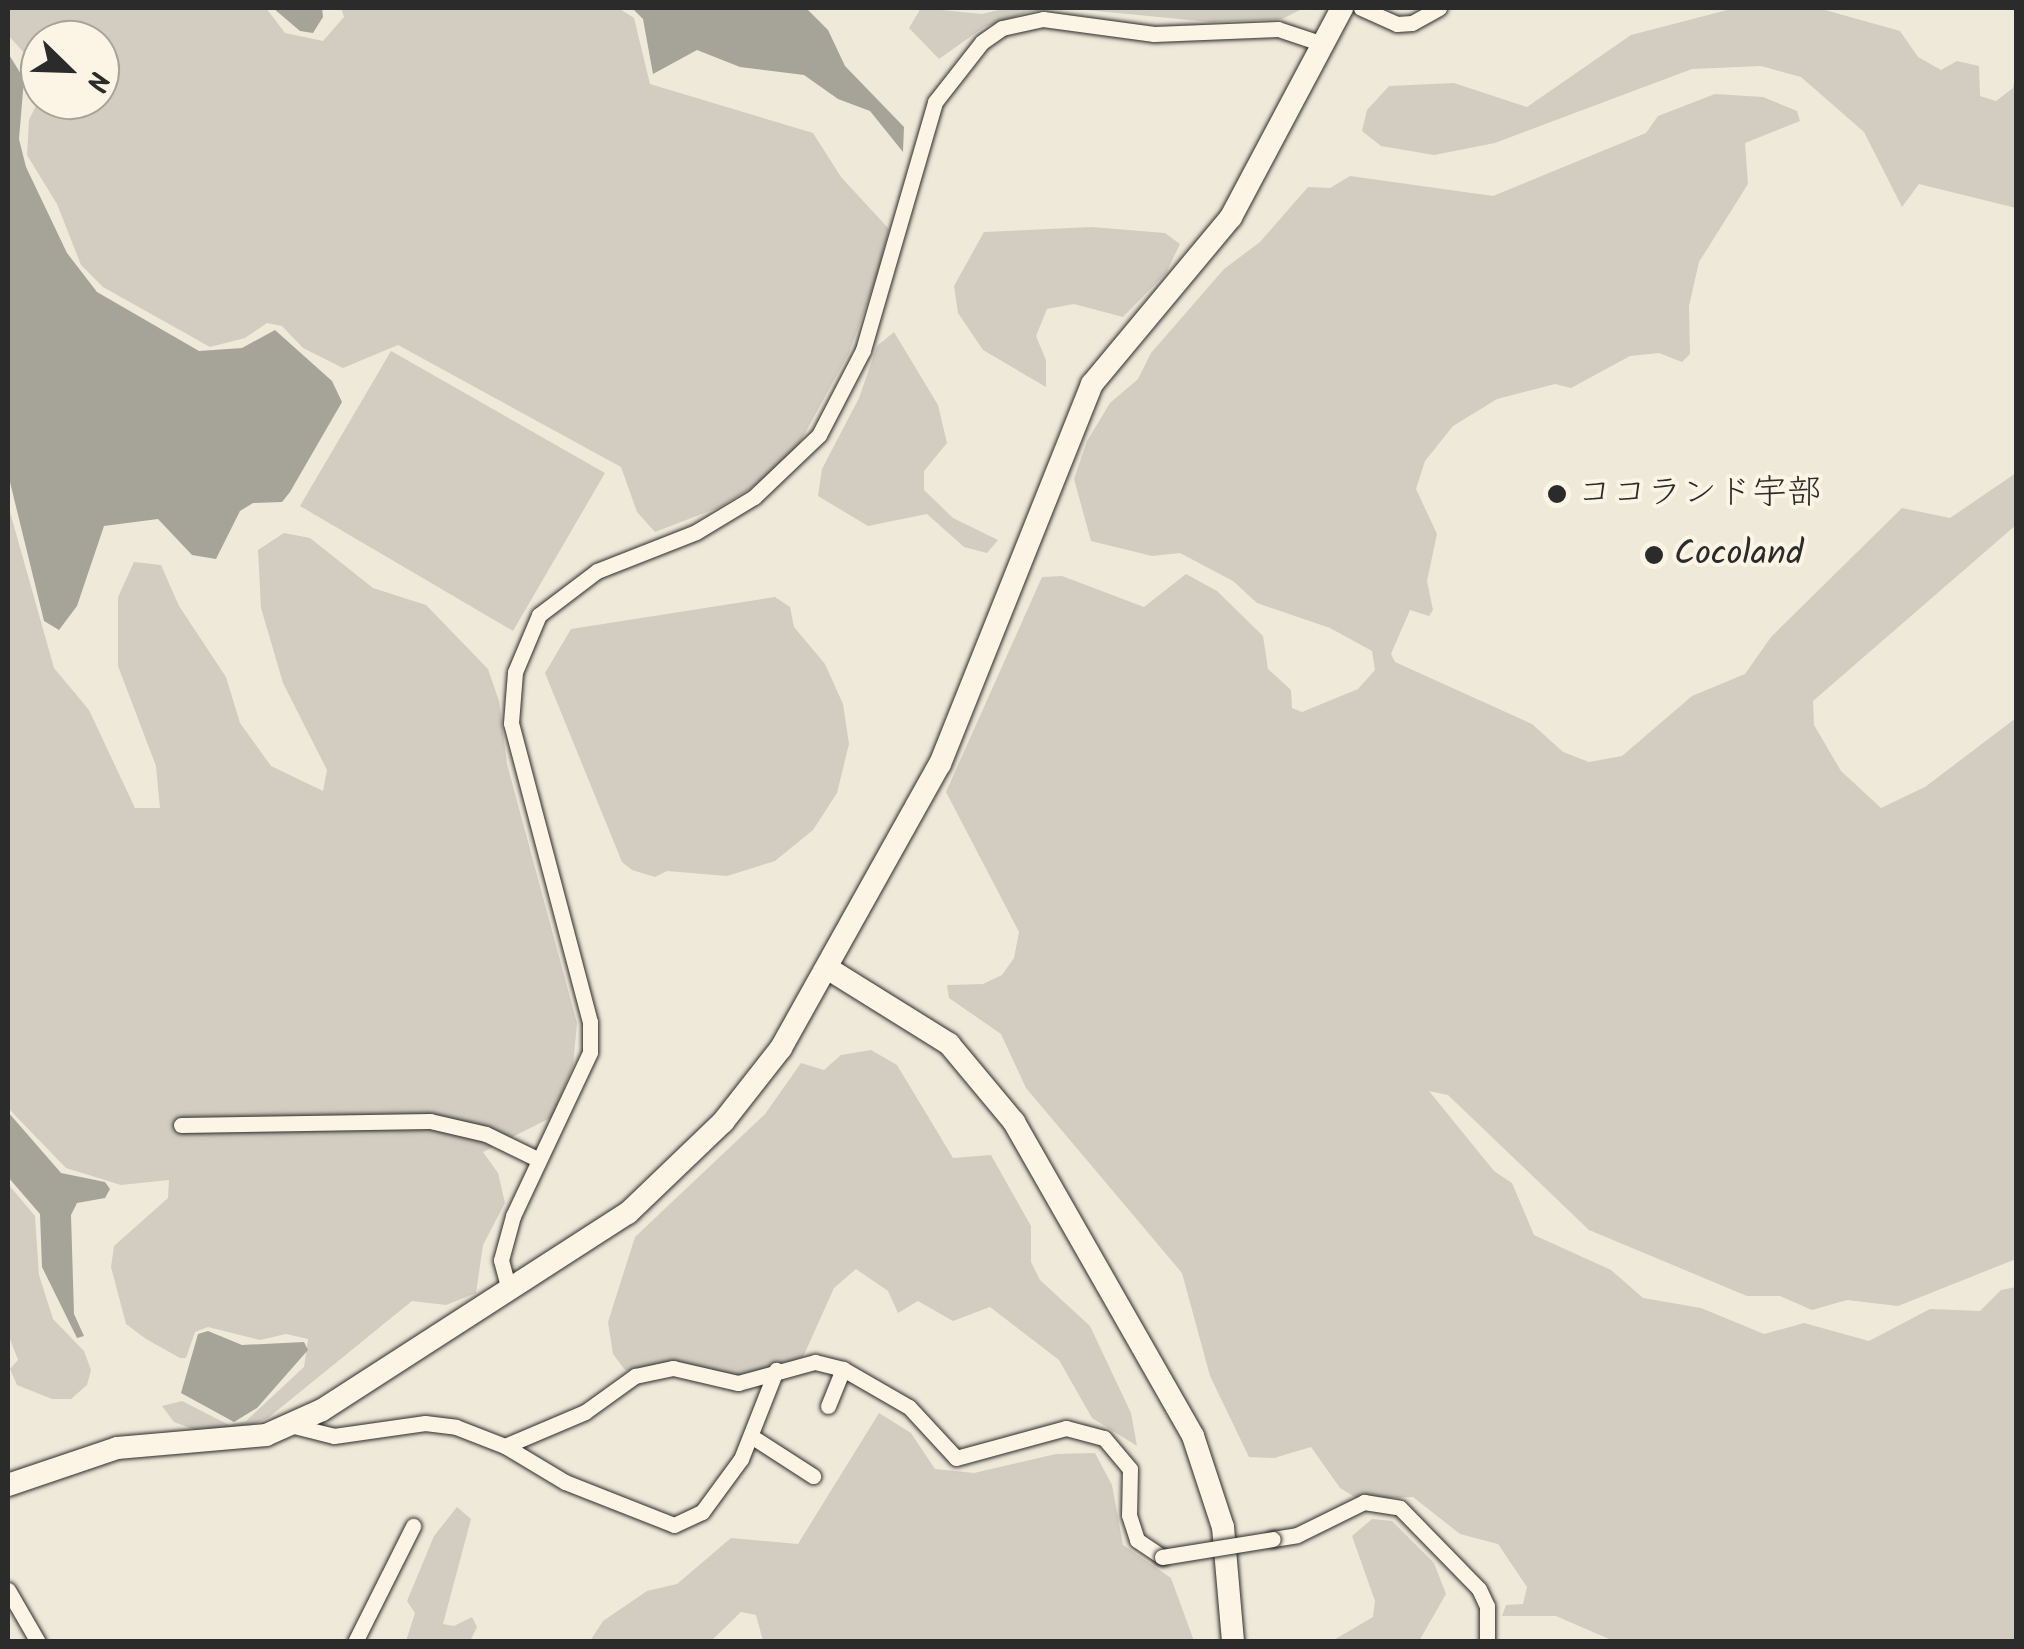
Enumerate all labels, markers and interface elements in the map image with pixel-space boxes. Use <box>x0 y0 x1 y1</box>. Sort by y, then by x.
north arrow <box>20 20 120 120</box>
text: N <box>72 64 120 98</box>
place label: ココランド宇部 <box>1577 473 1822 515</box>
marker: ココランド宇部 <box>1546 483 1568 505</box>
place label: Cocoland <box>1674 534 1803 576</box>
marker: Cocoland <box>1643 544 1665 566</box>

